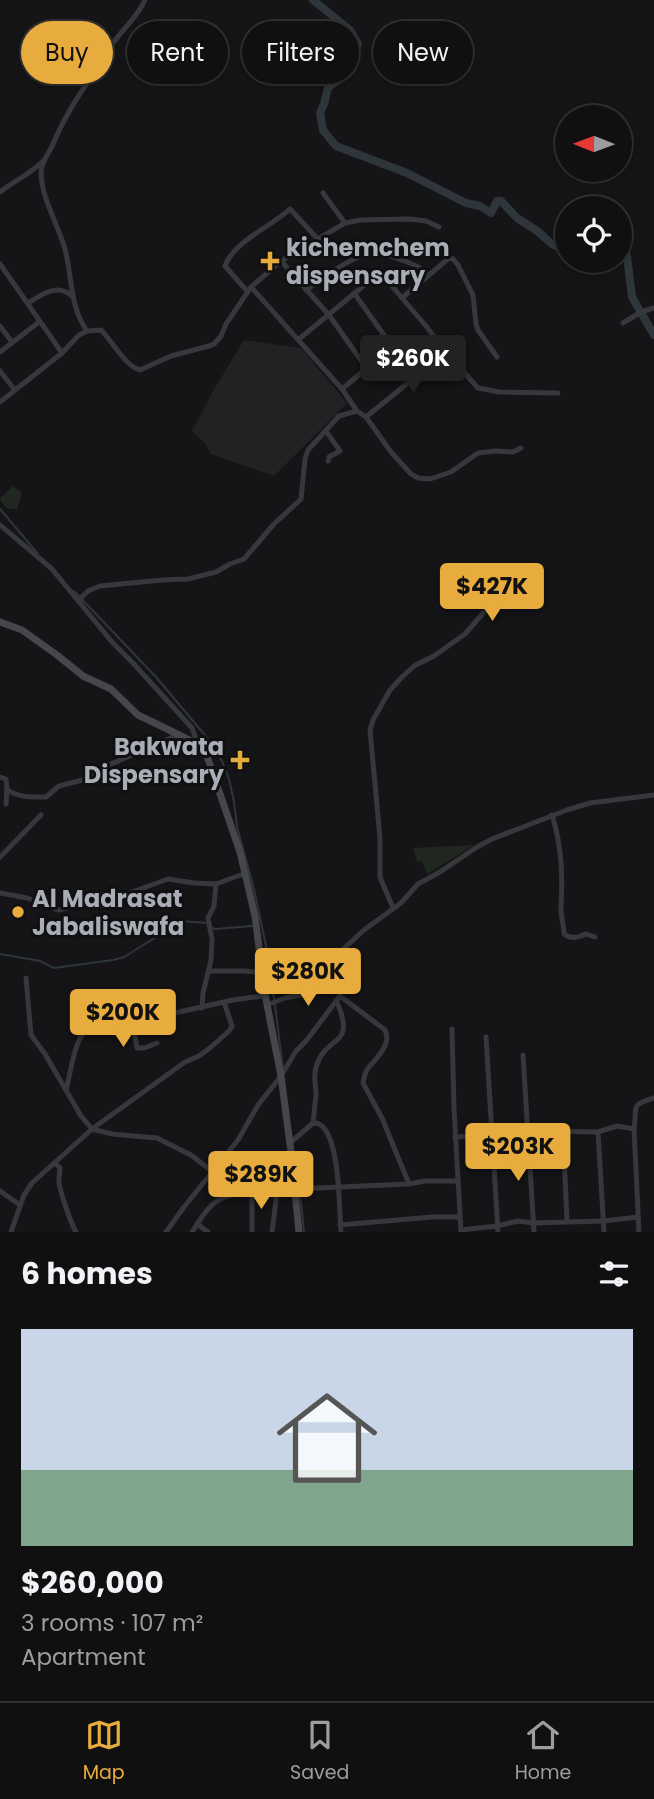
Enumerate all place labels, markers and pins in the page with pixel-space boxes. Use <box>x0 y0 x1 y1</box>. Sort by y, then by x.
place label: kichemchem dispensary <box>286 231 450 292</box>
marker: kichemchem dispensary <box>260 251 280 271</box>
pin: $260K <box>364 336 462 395</box>
pin: $427K <box>443 564 541 623</box>
place label: Bakwata Dispensary <box>84 730 225 791</box>
marker: Bakwata Dispensary <box>230 750 250 770</box>
place label: Al Madrasat Jabaliswafa <box>32 882 184 943</box>
marker: Al Madrasat Jabaliswafa <box>10 904 26 920</box>
pin: $280K <box>259 948 357 1008</box>
pin: $200K <box>74 990 172 1049</box>
pin: $203K <box>469 1124 567 1183</box>
pin: $289K <box>212 1152 310 1211</box>

